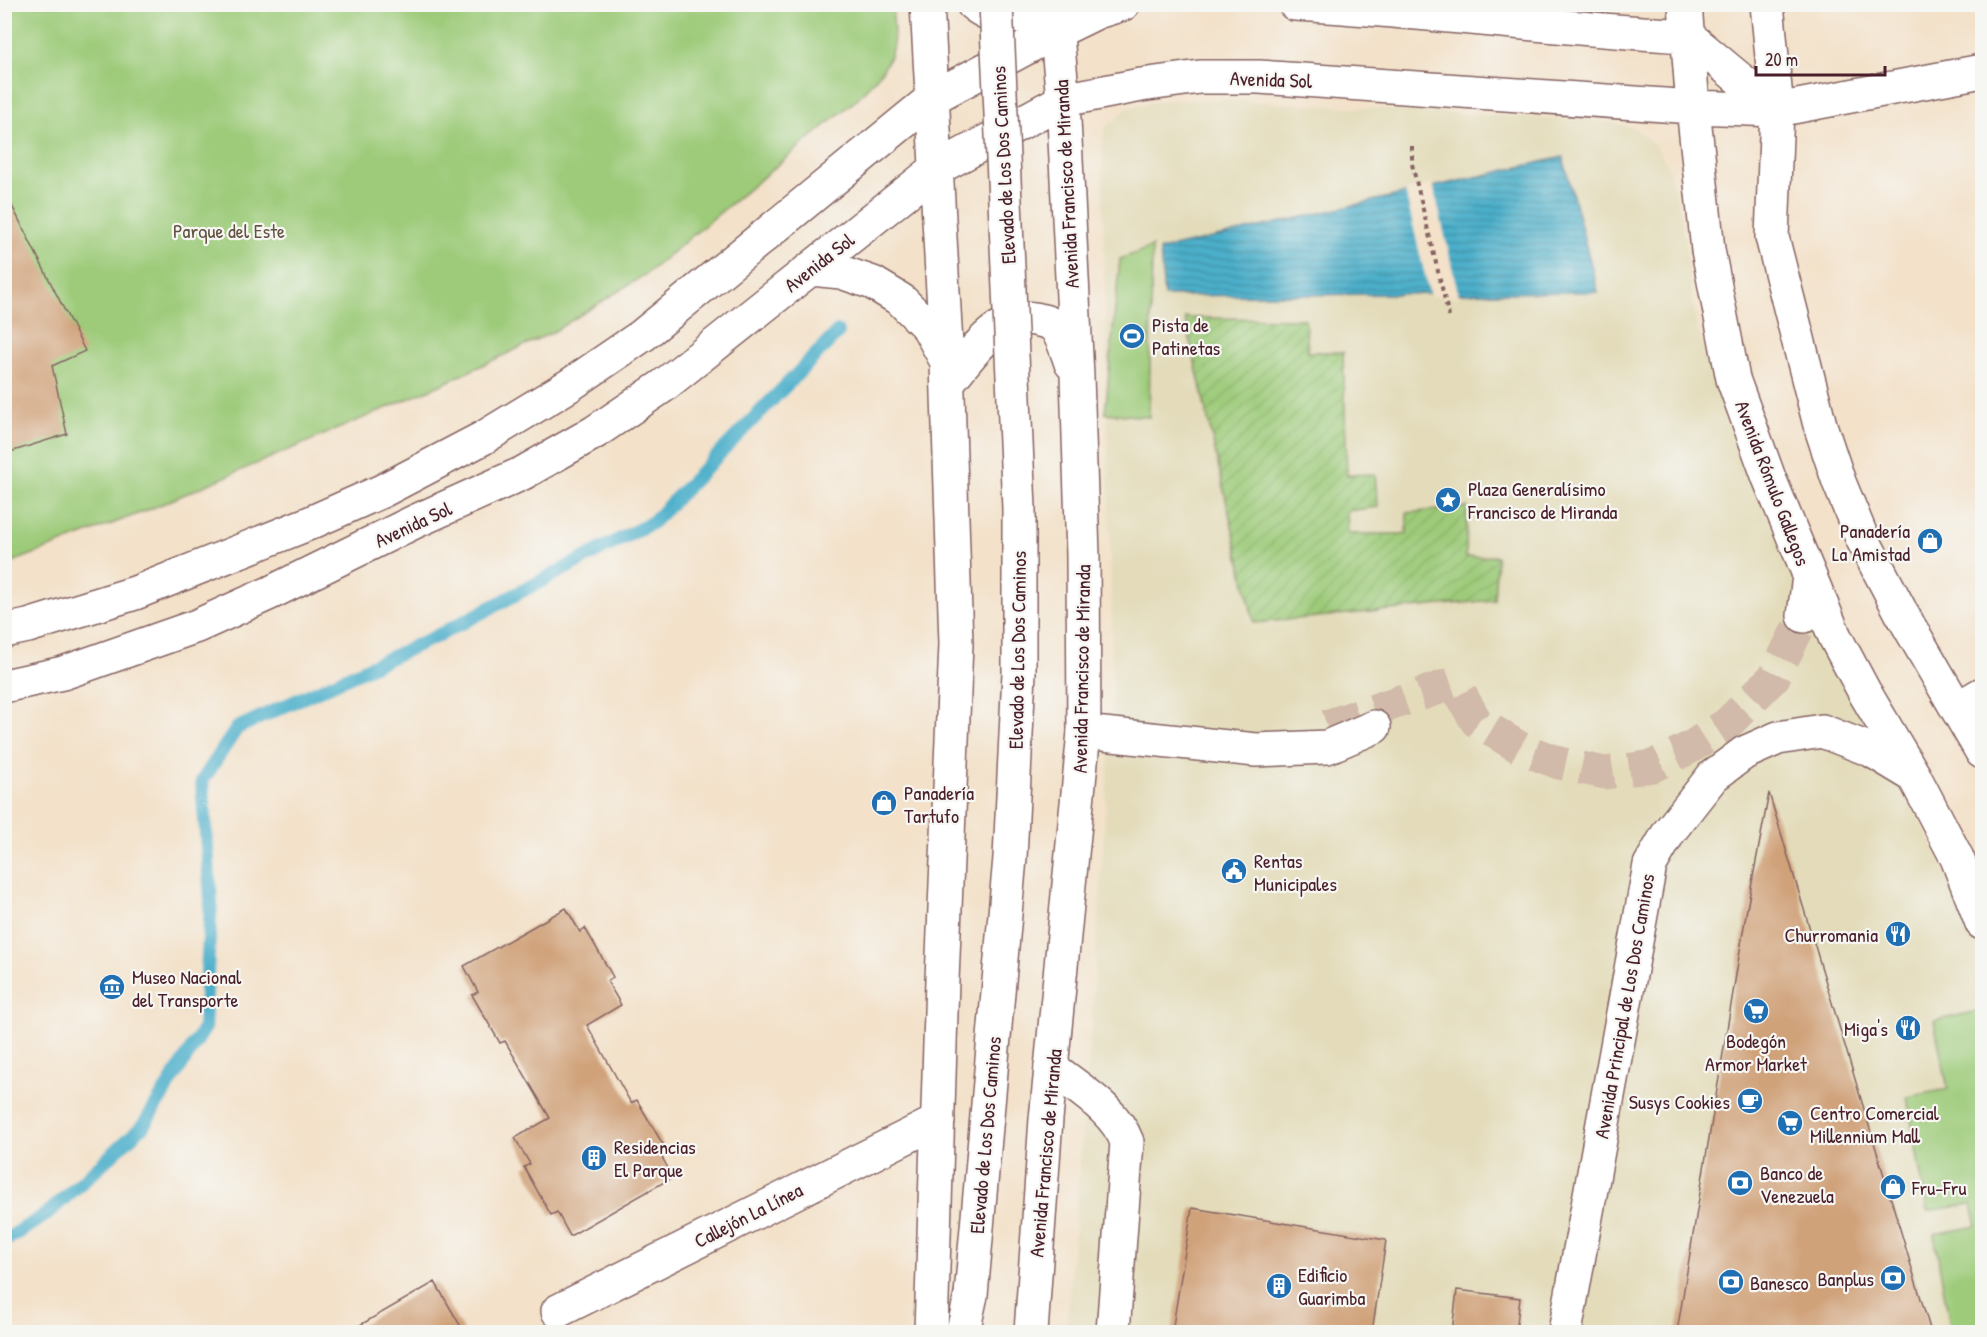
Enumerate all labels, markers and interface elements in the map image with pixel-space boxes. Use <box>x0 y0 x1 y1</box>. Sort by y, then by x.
scale bar <box>1756 39 1885 77</box>
text: 20 m <box>1765 47 1798 72</box>
street label: Avenida Sol <box>1230 64 1313 94</box>
street label: Elevado de Los Dos Caminos <box>984 65 1022 265</box>
street label: Avenida Francisco de Miranda <box>1047 79 1085 289</box>
park label: Parque del Este <box>173 217 285 244</box>
street label: Avenida Sol <box>778 226 860 298</box>
place label: Pista de Patinetas <box>1152 311 1221 361</box>
sports icon: Pista de Patinetas <box>1117 321 1147 351</box>
street label: Avenida Rómulo Gallegos <box>1729 397 1817 570</box>
place label: Plaza Generalísimo Francisco de Miranda <box>1467 475 1618 525</box>
place icon: Plaza Generalísimo Francisco de Miranda <box>1433 485 1463 515</box>
street label: Avenida Sol <box>370 494 456 554</box>
place label: Panadería La Amistad <box>1832 517 1910 567</box>
shop icon: Panadería La Amistad <box>1915 526 1945 556</box>
street label: Elevado de Los Dos Caminos <box>1002 550 1032 749</box>
street label: Avenida Francisco de Miranda <box>1066 564 1096 774</box>
place label: Panadería Tartufo <box>904 779 974 829</box>
shop icon: Panadería Tartufo <box>869 788 899 818</box>
place label: Rentas Municipales <box>1254 847 1337 897</box>
public building icon: Rentas Municipales <box>1219 856 1249 886</box>
street label: Avenida Principal de Los Dos Caminos <box>1587 871 1661 1141</box>
restaurant icon: Churromania <box>1883 919 1913 949</box>
place label: Churromania <box>1784 921 1878 948</box>
place label: Museo Nacional del Transporte <box>132 963 242 1013</box>
museum icon: Museo Nacional del Transporte <box>97 972 127 1002</box>
supermarket icon: Bodegón Armor Market <box>1741 996 1771 1026</box>
restaurant icon: Miga's <box>1893 1013 1923 1043</box>
place label: Miga's <box>1844 1015 1888 1042</box>
place label: Bodegón Armor Market <box>1705 1027 1808 1077</box>
street label: Elevado de Los Dos Caminos <box>963 1035 1007 1235</box>
street label: Avenida Francisco de Miranda <box>1022 1048 1068 1258</box>
cafe icon: Susys Cookies <box>1735 1086 1765 1116</box>
place label: Susys Cookies <box>1629 1088 1730 1115</box>
place label: Centro Comercial Millennium Mall <box>1810 1099 1940 1149</box>
supermarket icon: Centro Comercial Millennium Mall <box>1775 1108 1805 1138</box>
place label: Residencias El Parque <box>614 1133 696 1183</box>
building icon: Residencias El Parque <box>579 1143 609 1173</box>
place label: Banco de Venezuela <box>1760 1159 1834 1209</box>
bank icon: Banco de Venezuela <box>1725 1168 1755 1198</box>
shop icon: Fru-Fru <box>1878 1172 1908 1202</box>
place label: Fru-Fru <box>1911 1174 1966 1201</box>
street label: Callejón La Línea <box>689 1176 807 1254</box>
place label: Edificio Guarimba <box>1298 1261 1365 1311</box>
bank icon: Banplus <box>1878 1263 1908 1293</box>
place label: Banplus <box>1817 1265 1874 1292</box>
bank icon: Banesco <box>1716 1267 1746 1297</box>
place label: Banesco <box>1750 1269 1809 1296</box>
building icon: Edificio Guarimba <box>1264 1271 1294 1301</box>

